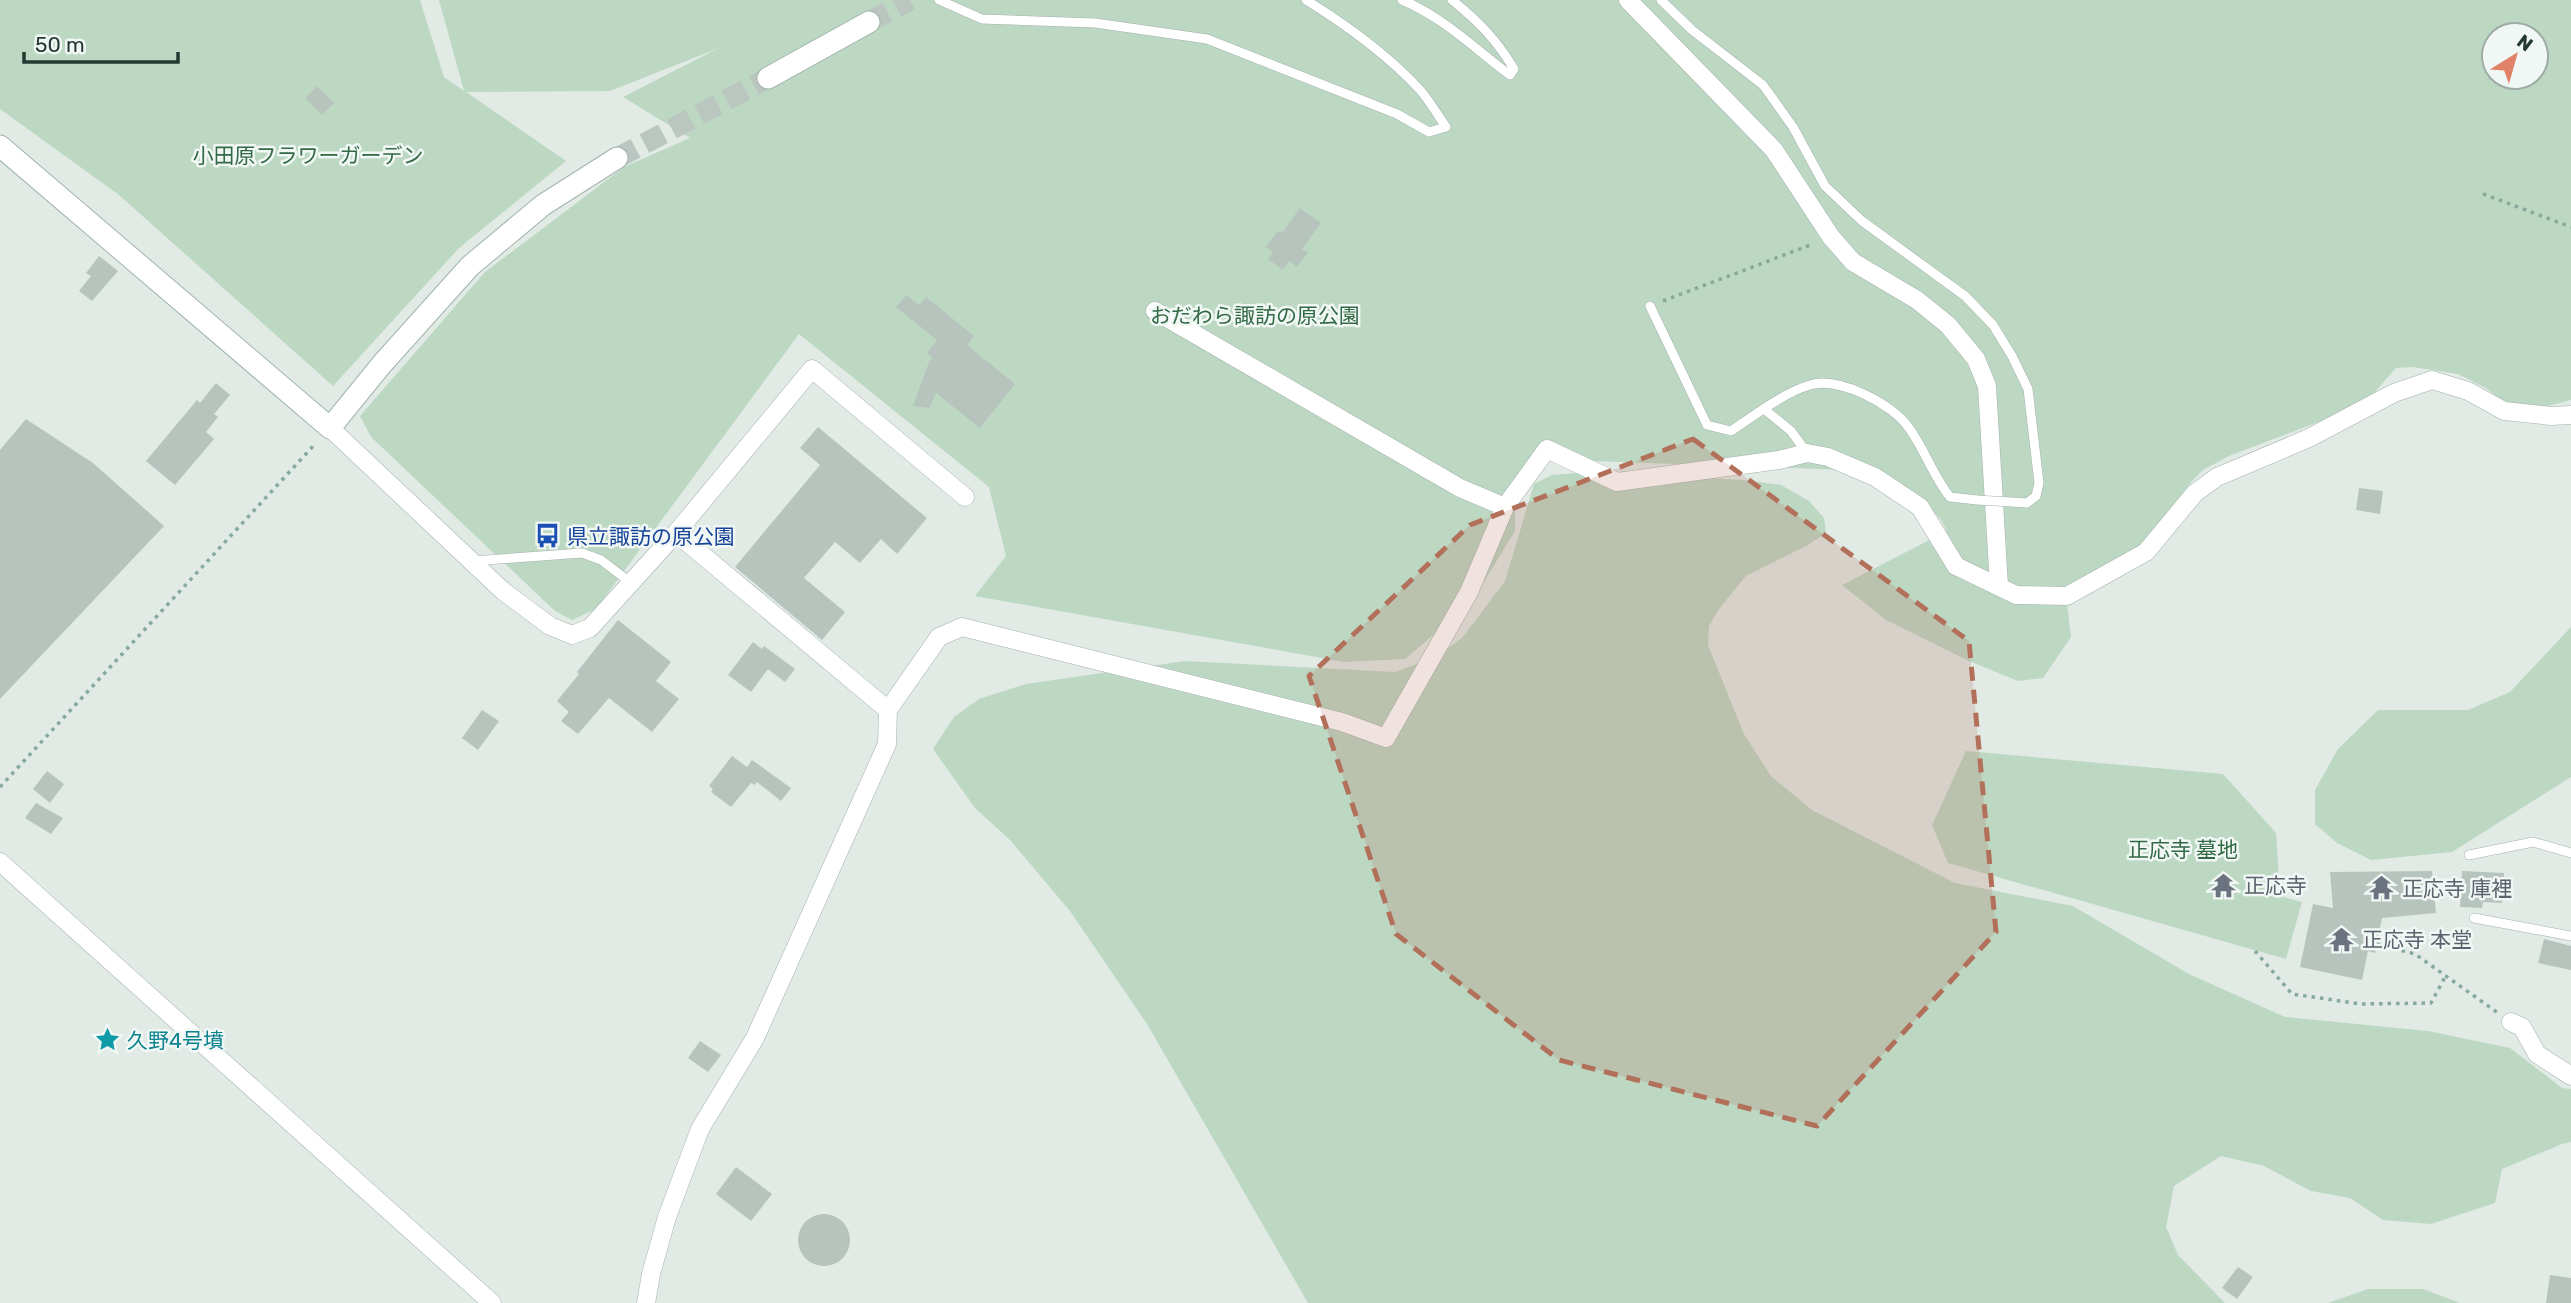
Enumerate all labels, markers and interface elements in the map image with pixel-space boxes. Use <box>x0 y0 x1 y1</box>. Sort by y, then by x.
scale bar <box>24 21 178 65</box>
north arrow <box>2480 21 2550 91</box>
text: N <box>2513 30 2537 56</box>
text: 50 m <box>35 32 85 57</box>
park label: 小田原フラワーガーデン <box>193 143 424 168</box>
park label: おだわら諏訪の原公園 <box>1150 303 1360 328</box>
bus stop icon: 県立諏訪の原公園 <box>533 522 561 550</box>
place label: 県立諏訪の原公園 <box>567 524 735 549</box>
park label: 正応寺 墓地 <box>2128 837 2238 862</box>
temple icon: 正応寺 <box>2210 871 2238 899</box>
place label: 正応寺 <box>2244 873 2307 898</box>
temple icon: 正応寺 庫裡 <box>2368 874 2396 902</box>
place label: 正応寺 庫裡 <box>2402 876 2512 901</box>
temple icon: 正応寺 本堂 <box>2328 925 2356 953</box>
place label: 正応寺 本堂 <box>2362 927 2472 952</box>
place icon: 久野4号墳 <box>93 1026 121 1054</box>
place label: 久野4号墳 <box>127 1028 224 1053</box>

